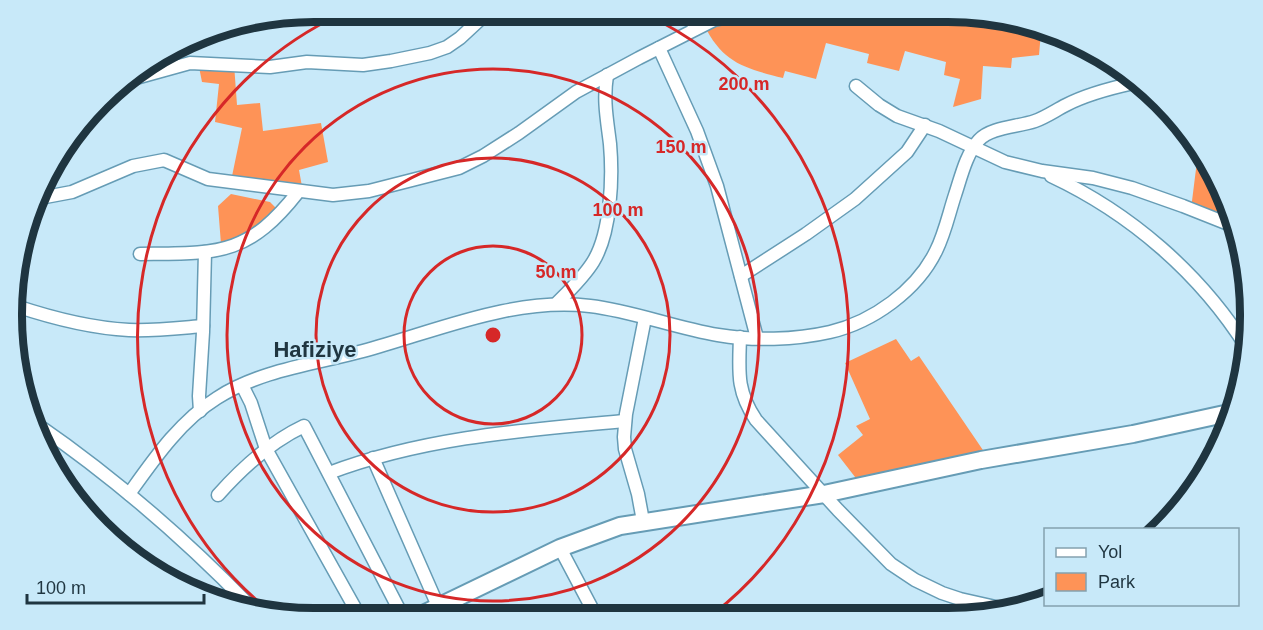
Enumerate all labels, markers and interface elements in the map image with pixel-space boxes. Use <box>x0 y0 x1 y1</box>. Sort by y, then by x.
text: 200 m <box>718 74 770 94</box>
text: 150 m <box>655 137 707 157</box>
text: 100 m <box>592 200 644 220</box>
text: 50 m <box>535 262 577 282</box>
centre of rings <box>483 325 503 345</box>
district label: Hafiziye <box>273 337 357 362</box>
legend <box>1044 528 1239 606</box>
text: Yol <box>1098 542 1122 562</box>
scale bar <box>27 567 204 605</box>
text: Park <box>1098 572 1136 592</box>
text: 100 m <box>36 578 86 598</box>

